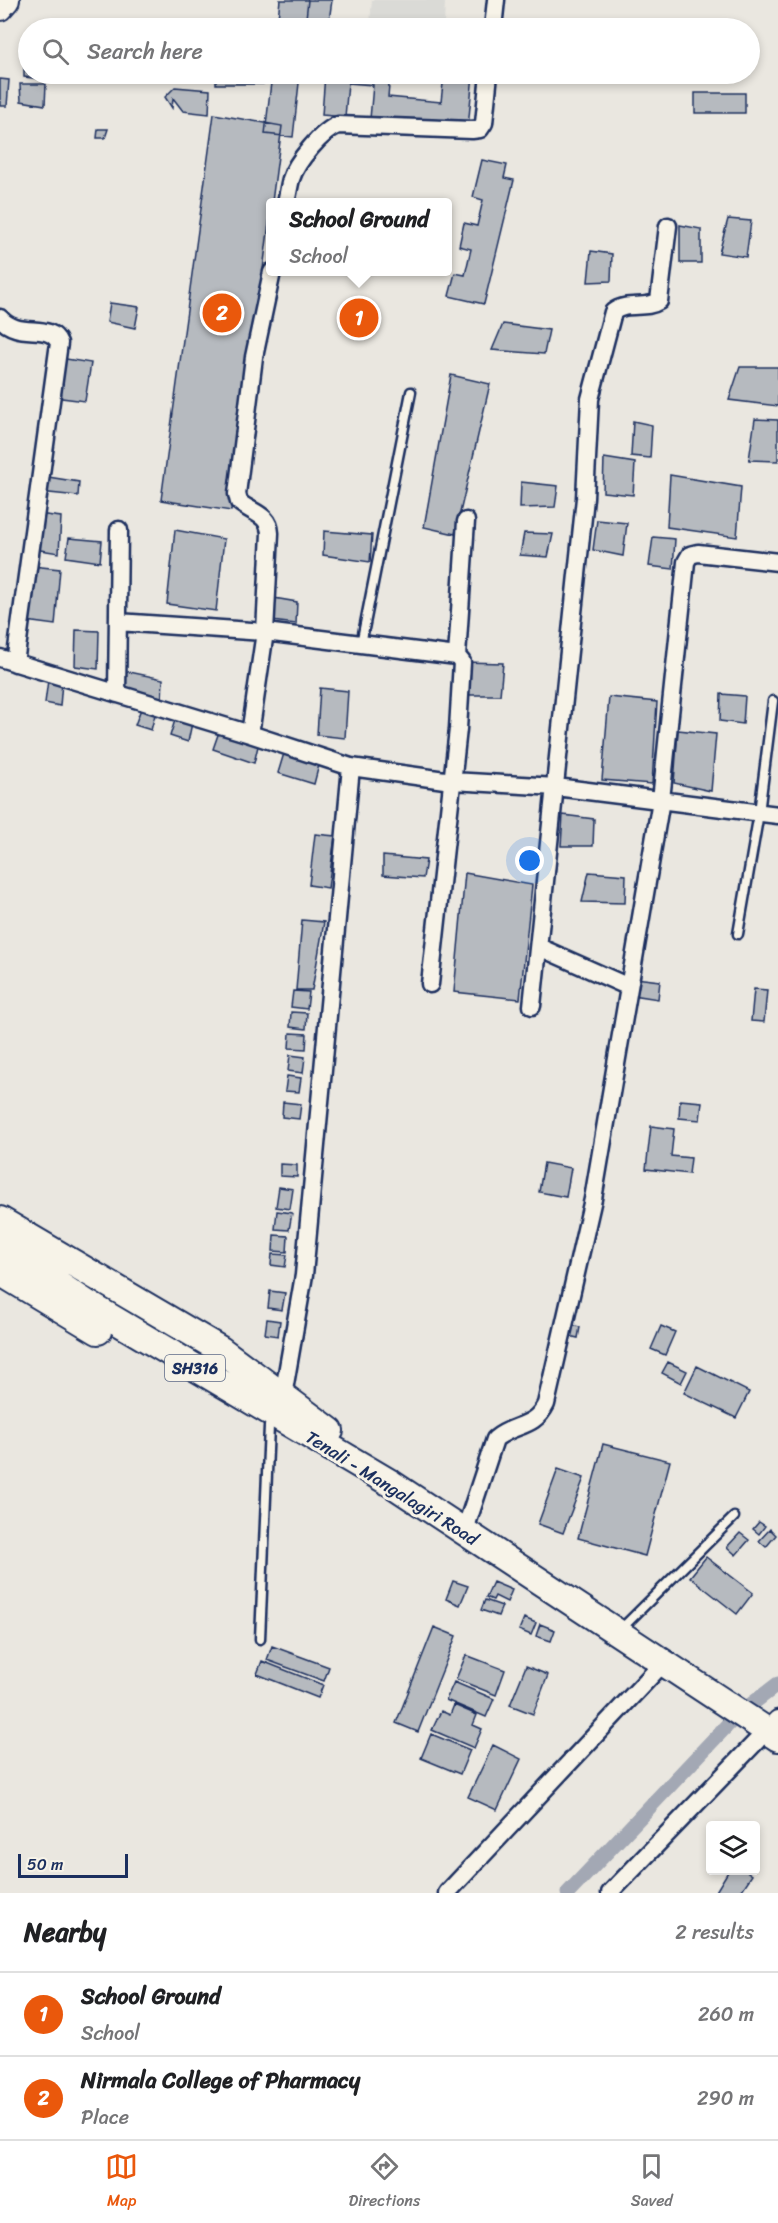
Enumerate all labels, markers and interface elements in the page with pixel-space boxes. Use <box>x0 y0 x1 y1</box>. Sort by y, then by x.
search box <box>18 18 760 84</box>
text: Search here <box>87 32 203 71</box>
icon: search <box>39 35 72 68</box>
popup <box>266 198 452 276</box>
text: School Ground <box>289 200 429 239</box>
text: School <box>289 239 348 274</box>
pin: 2 <box>202 290 242 336</box>
pin: 1 <box>340 296 378 340</box>
your location <box>515 846 544 875</box>
road number: SH316 <box>165 1355 225 1381</box>
street label: Tenali - Mangalagiri Road <box>299 1422 486 1555</box>
map controls <box>706 1821 760 1875</box>
button: layers <box>706 1821 760 1875</box>
text: 50 m <box>27 1850 63 1879</box>
scale bar <box>18 1851 128 1878</box>
text: Nearby <box>24 1909 106 1955</box>
text: 2 results <box>675 1915 754 1950</box>
text: School Ground <box>81 1977 221 2016</box>
text: 1 <box>39 1997 48 2032</box>
text: 260 m <box>698 1997 754 2032</box>
text: School <box>81 2016 140 2051</box>
text: Nirmala College of Pharmacy <box>81 2061 360 2100</box>
text: 2 <box>38 2081 49 2116</box>
text: 290 m <box>697 2081 754 2116</box>
text: Place <box>81 2100 129 2135</box>
tab: Map <box>105 2150 138 2215</box>
tab: Directions <box>349 2150 420 2215</box>
tab: Saved <box>631 2150 673 2215</box>

